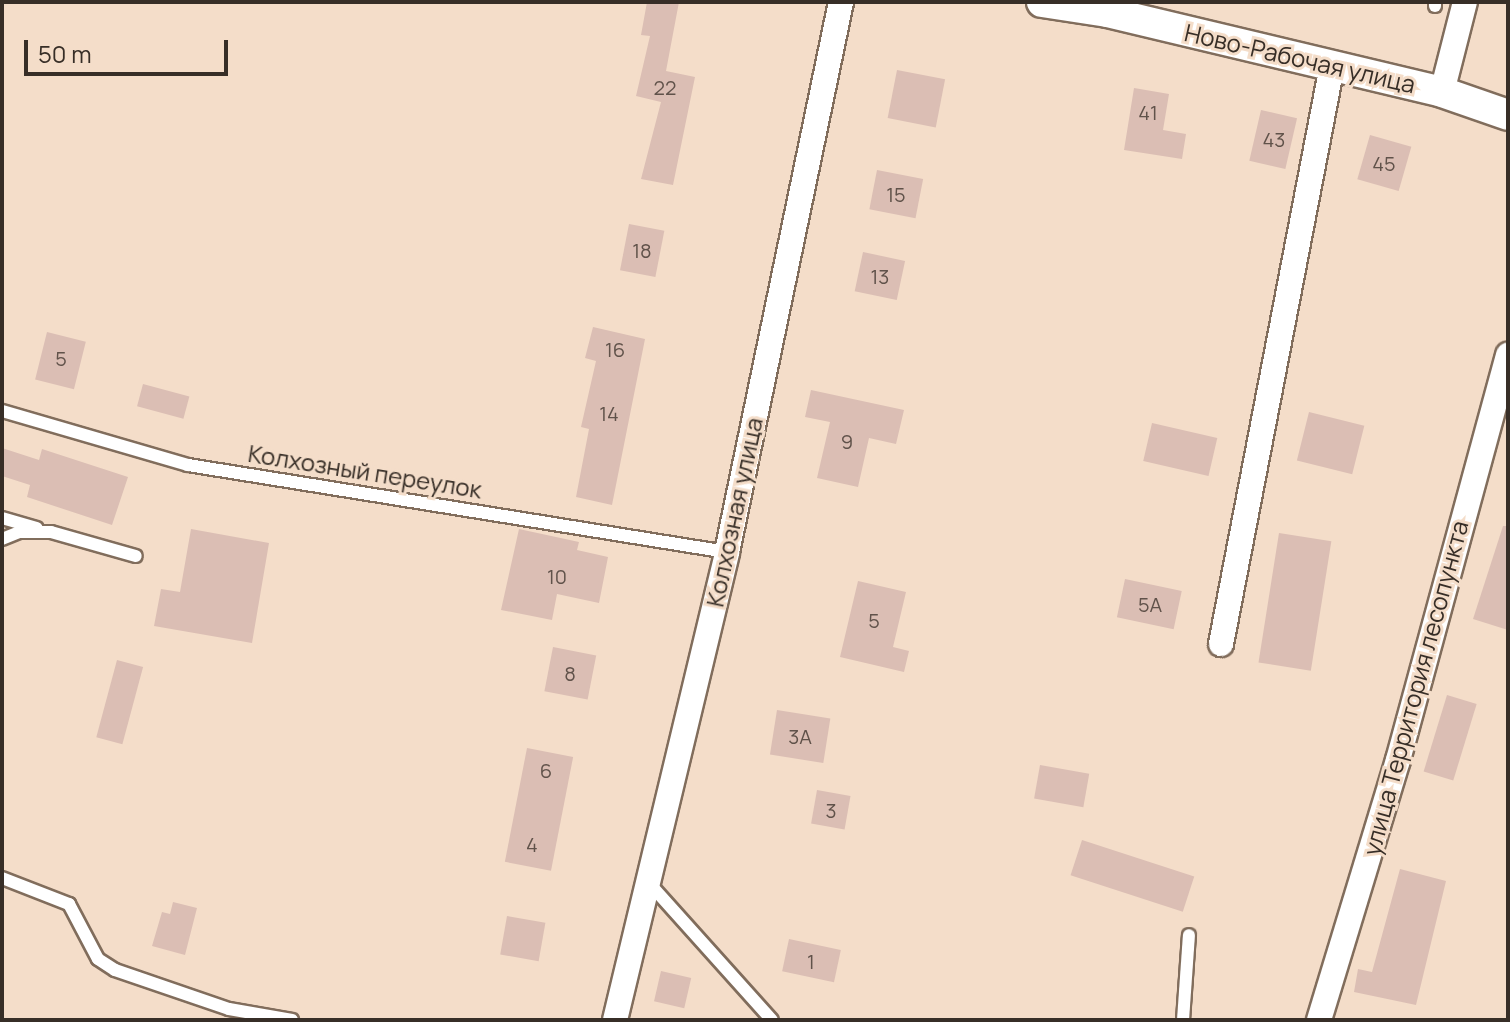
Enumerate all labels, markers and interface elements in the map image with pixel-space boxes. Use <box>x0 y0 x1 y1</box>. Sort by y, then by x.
street label: Ново-Рабочая улица <box>1182 17 1418 99</box>
scale bar <box>28 24 232 74</box>
text: 50 m <box>38 37 92 70</box>
house number: 22 <box>654 75 676 99</box>
house number: 41 <box>1138 100 1158 124</box>
house number: 43 <box>1263 127 1285 151</box>
house number: 45 <box>1372 151 1396 175</box>
house number: 15 <box>886 182 906 206</box>
house number: 18 <box>632 238 652 262</box>
house number: 13 <box>871 264 889 288</box>
house number: 16 <box>605 337 625 361</box>
house number: 5 <box>55 346 67 370</box>
house number: 14 <box>599 401 619 425</box>
street label: Колхозная улица <box>700 415 768 609</box>
house number: 9 <box>841 429 853 453</box>
street label: Колхозный переулок <box>246 438 484 504</box>
street label: улица Территория лесопункта <box>1356 517 1474 859</box>
house number: 10 <box>547 564 567 588</box>
house number: 5А <box>1138 592 1162 616</box>
house number: 5 <box>868 608 880 632</box>
house number: 8 <box>564 661 576 685</box>
house number: 3А <box>788 724 812 748</box>
house number: 6 <box>540 758 552 782</box>
house number: 3 <box>825 798 837 822</box>
house number: 4 <box>526 832 538 856</box>
house number: 1 <box>807 949 815 973</box>

